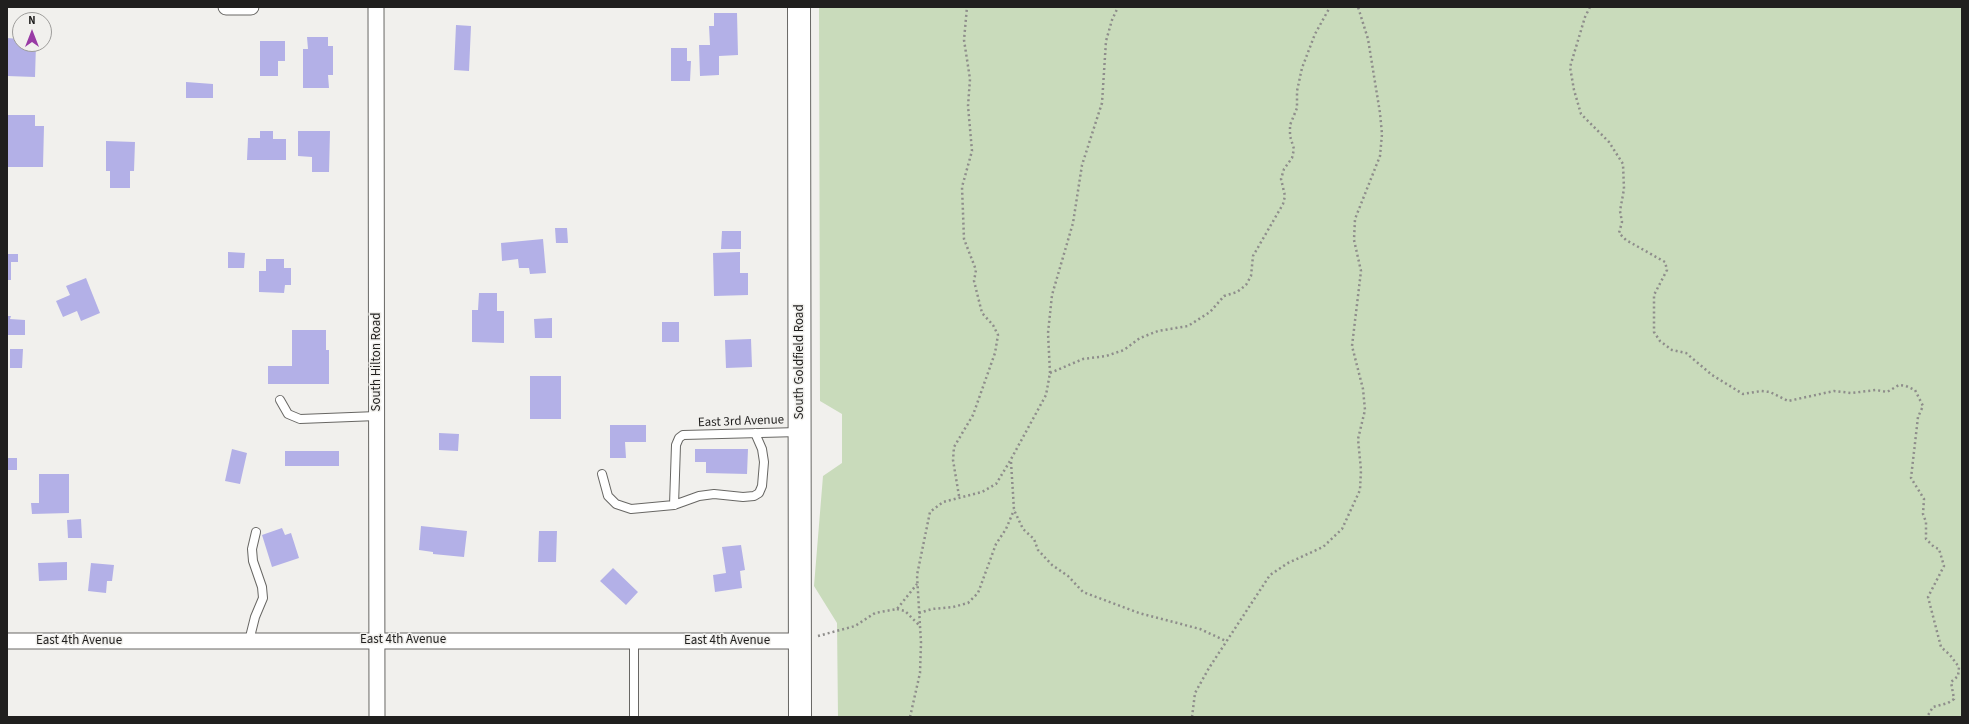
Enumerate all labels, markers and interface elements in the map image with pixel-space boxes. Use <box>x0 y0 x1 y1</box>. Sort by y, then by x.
north arrow <box>12 12 52 52</box>
text: N <box>28 13 36 28</box>
street label: South Goldfield Road <box>792 304 808 420</box>
street label: South Hilton Road <box>369 313 385 411</box>
street label: East 3rd Avenue <box>698 413 784 431</box>
street label: East 4th Avenue <box>360 632 446 648</box>
street label: East 4th Avenue <box>36 633 122 649</box>
street label: East 4th Avenue <box>684 633 770 649</box>

